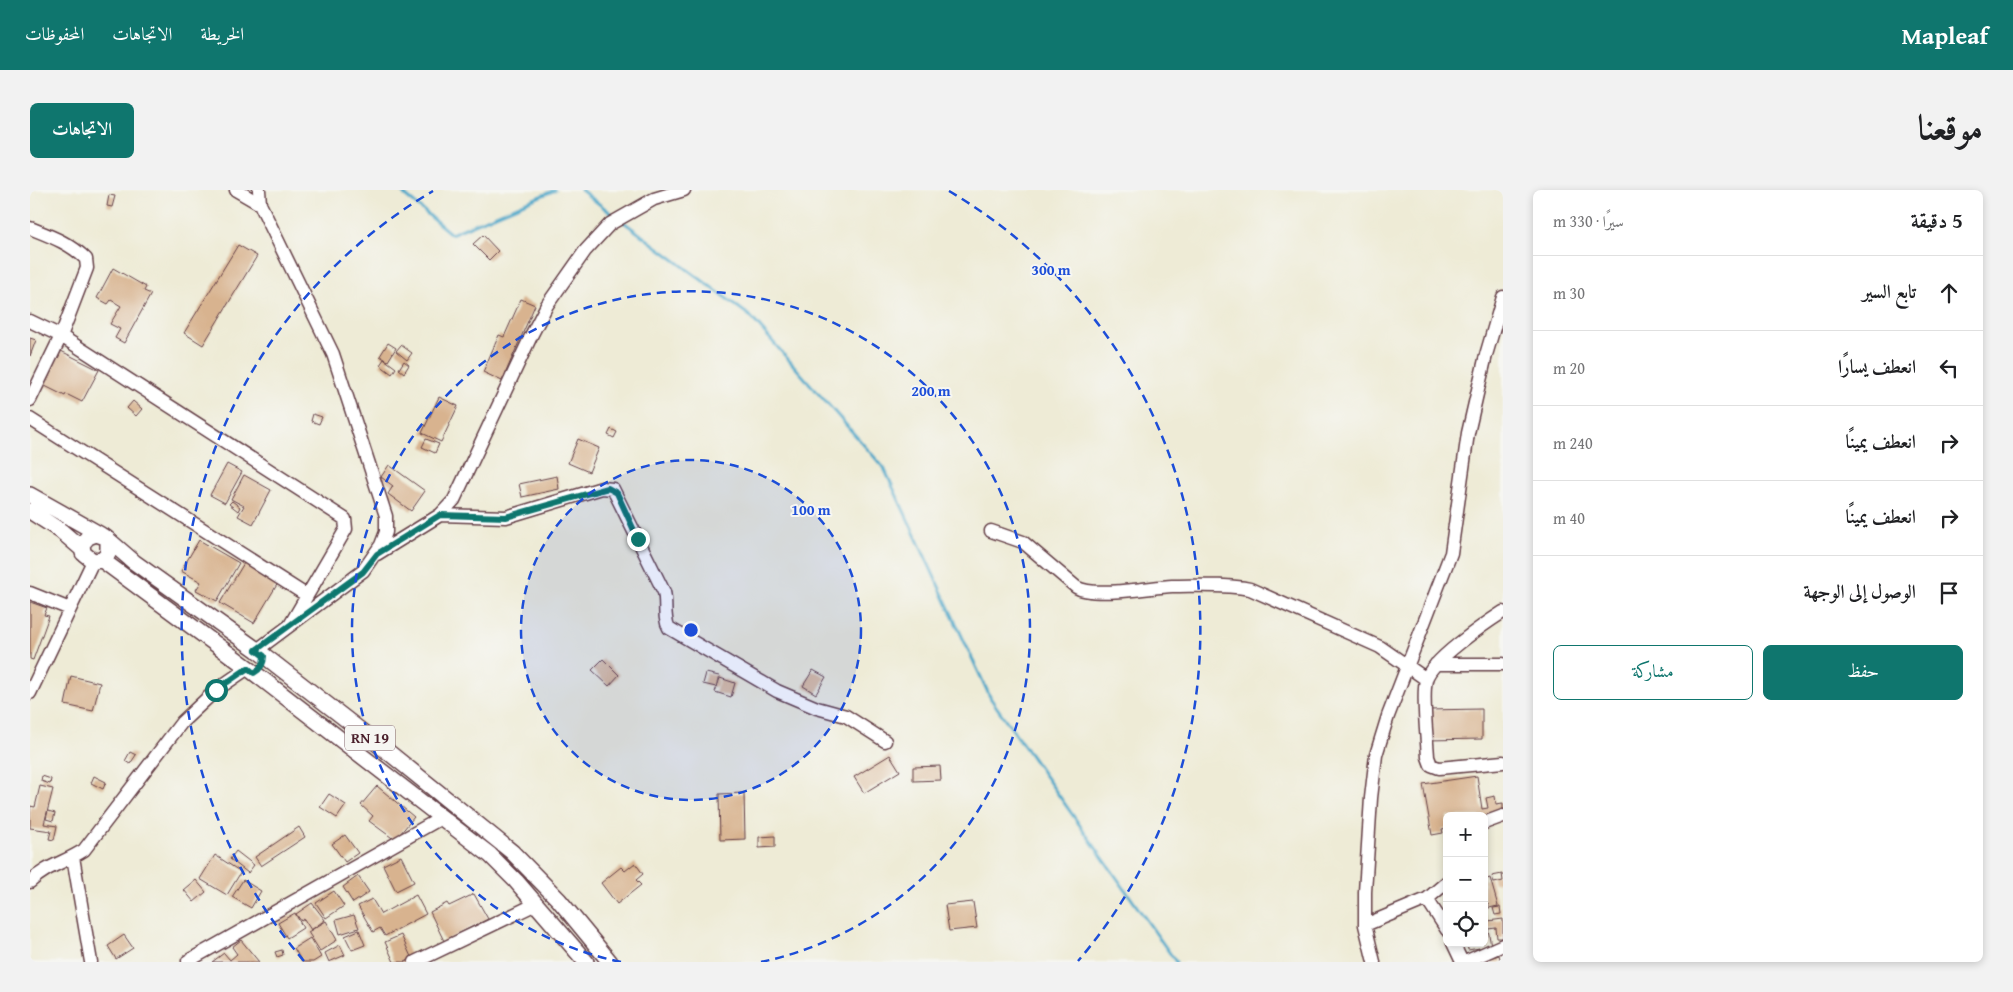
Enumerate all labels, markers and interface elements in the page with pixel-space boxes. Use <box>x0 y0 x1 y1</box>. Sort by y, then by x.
text: Mapleaf <box>1901 18 1988 53</box>
text: المحفوظات <box>25 20 84 47</box>
text: الاتجاهات <box>112 20 172 47</box>
text: الخريطة <box>200 20 244 47</box>
text: موقعنا <box>1918 101 1983 152</box>
button: الاتجاهات <box>30 103 134 158</box>
text: 5 دقيقة <box>1911 205 1963 236</box>
text: سيرًا · 330 m <box>1553 209 1624 233</box>
text: 300 m <box>1031 259 1071 280</box>
text: تابع السير <box>1862 277 1916 305</box>
icon: ahead <box>1935 279 1963 307</box>
text: 30 m <box>1553 281 1585 305</box>
text: انعطف يسارًا <box>1838 352 1916 380</box>
icon: left <box>1935 354 1963 382</box>
text: 20 m <box>1553 356 1585 380</box>
text: 200 m <box>911 380 951 401</box>
text: انعطف يمينًا <box>1846 427 1916 455</box>
icon: right <box>1935 429 1963 457</box>
text: 240 m <box>1553 431 1593 455</box>
text: 100 m <box>791 499 831 520</box>
text: انعطف يمينًا <box>1846 502 1916 530</box>
icon: right <box>1935 504 1963 532</box>
text: 40 m <box>1553 506 1585 530</box>
route end <box>627 528 650 551</box>
text: الوصول إلى الوجهة <box>1804 577 1916 605</box>
icon: arrive <box>1935 579 1963 607</box>
centre of rings <box>682 621 700 639</box>
button: مشاركة <box>1553 645 1753 700</box>
button: حفظ <box>1763 645 1963 700</box>
route start <box>205 679 228 702</box>
road number: RN 19 <box>345 726 395 750</box>
map controls <box>1443 812 1488 947</box>
button: + <box>1443 812 1488 857</box>
button: − <box>1443 857 1488 902</box>
button: locate <box>1443 902 1488 947</box>

